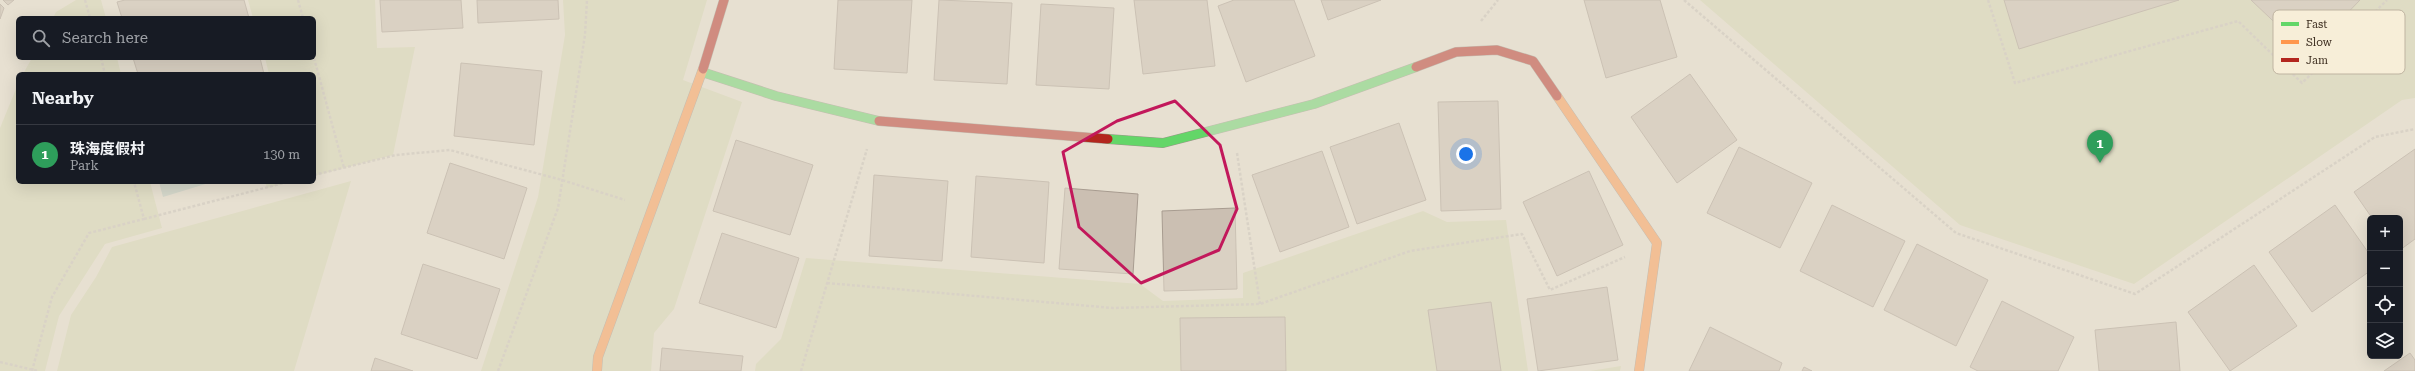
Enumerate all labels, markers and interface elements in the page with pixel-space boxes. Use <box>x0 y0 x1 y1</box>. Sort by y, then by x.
legend <box>2273 10 2405 74</box>
search box <box>16 16 316 60</box>
text: Fast <box>2306 18 2327 31</box>
icon: search <box>30 27 52 49</box>
text: Search here <box>62 29 148 47</box>
text: Slow <box>2306 36 2333 49</box>
text: Jam <box>2306 54 2328 67</box>
text: Nearby <box>32 88 94 108</box>
pin: 1 <box>2087 130 2113 163</box>
text: 珠海度假村 <box>70 140 145 158</box>
your location <box>1456 144 1476 164</box>
text: 1 <box>41 147 49 162</box>
text: 130 m <box>263 147 300 162</box>
text: Park <box>70 158 99 173</box>
map controls <box>2367 215 2403 359</box>
button: + <box>2367 215 2403 251</box>
button: − <box>2367 251 2403 287</box>
button: locate <box>2367 287 2403 323</box>
button: layers <box>2367 323 2403 359</box>

